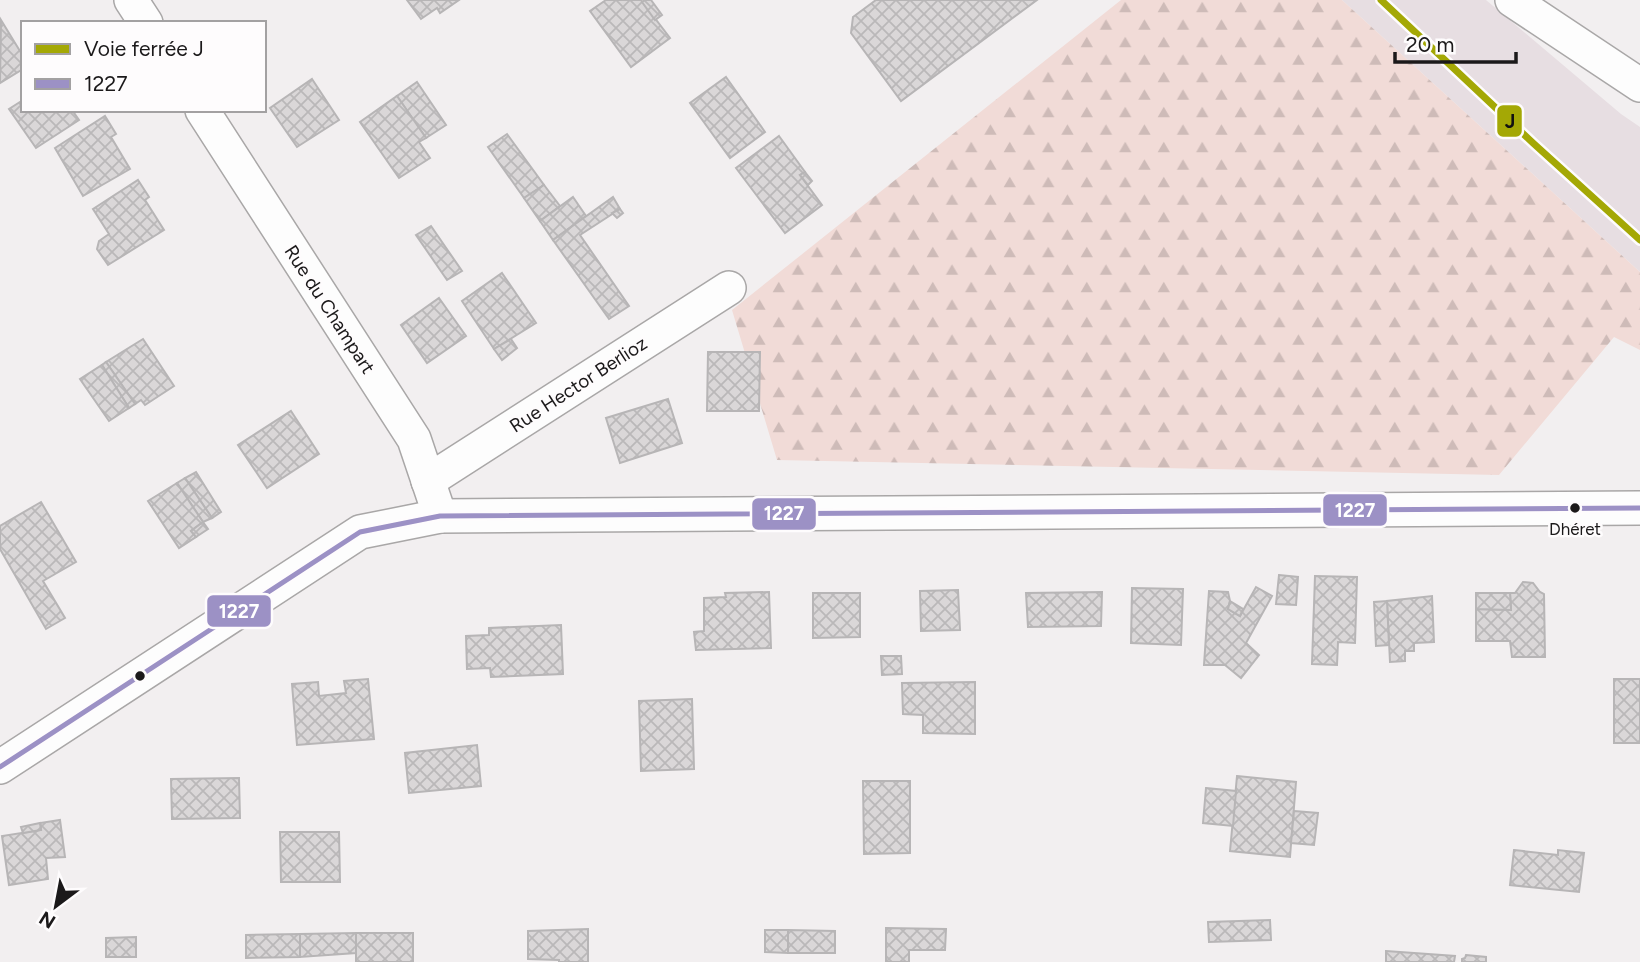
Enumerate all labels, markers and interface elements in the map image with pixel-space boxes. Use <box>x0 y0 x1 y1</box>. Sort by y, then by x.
legend <box>21 21 266 112</box>
scale bar <box>1395 21 1516 65</box>
text: 20 m <box>1406 32 1454 57</box>
text: Voie ferrée J <box>84 36 204 61</box>
text: 1227 <box>84 71 127 96</box>
line badge: J <box>1496 104 1523 138</box>
text: J <box>1505 110 1515 133</box>
street label: Rue du Champart <box>279 241 380 378</box>
street label: Rue Hector Berlioz <box>505 331 651 437</box>
line badge: 1227 <box>1322 493 1388 527</box>
line badge: 1227 <box>751 497 817 531</box>
text: 1227 <box>1335 499 1375 522</box>
marker: Dhéret <box>1568 501 1582 515</box>
text: 1227 <box>764 502 804 525</box>
place label: Dhéret <box>1549 519 1601 539</box>
line badge: 1227 <box>206 594 272 628</box>
text: 1227 <box>219 600 259 623</box>
unlabelled marker <box>133 669 147 683</box>
north arrow <box>21 871 91 941</box>
text: N <box>35 906 60 934</box>

